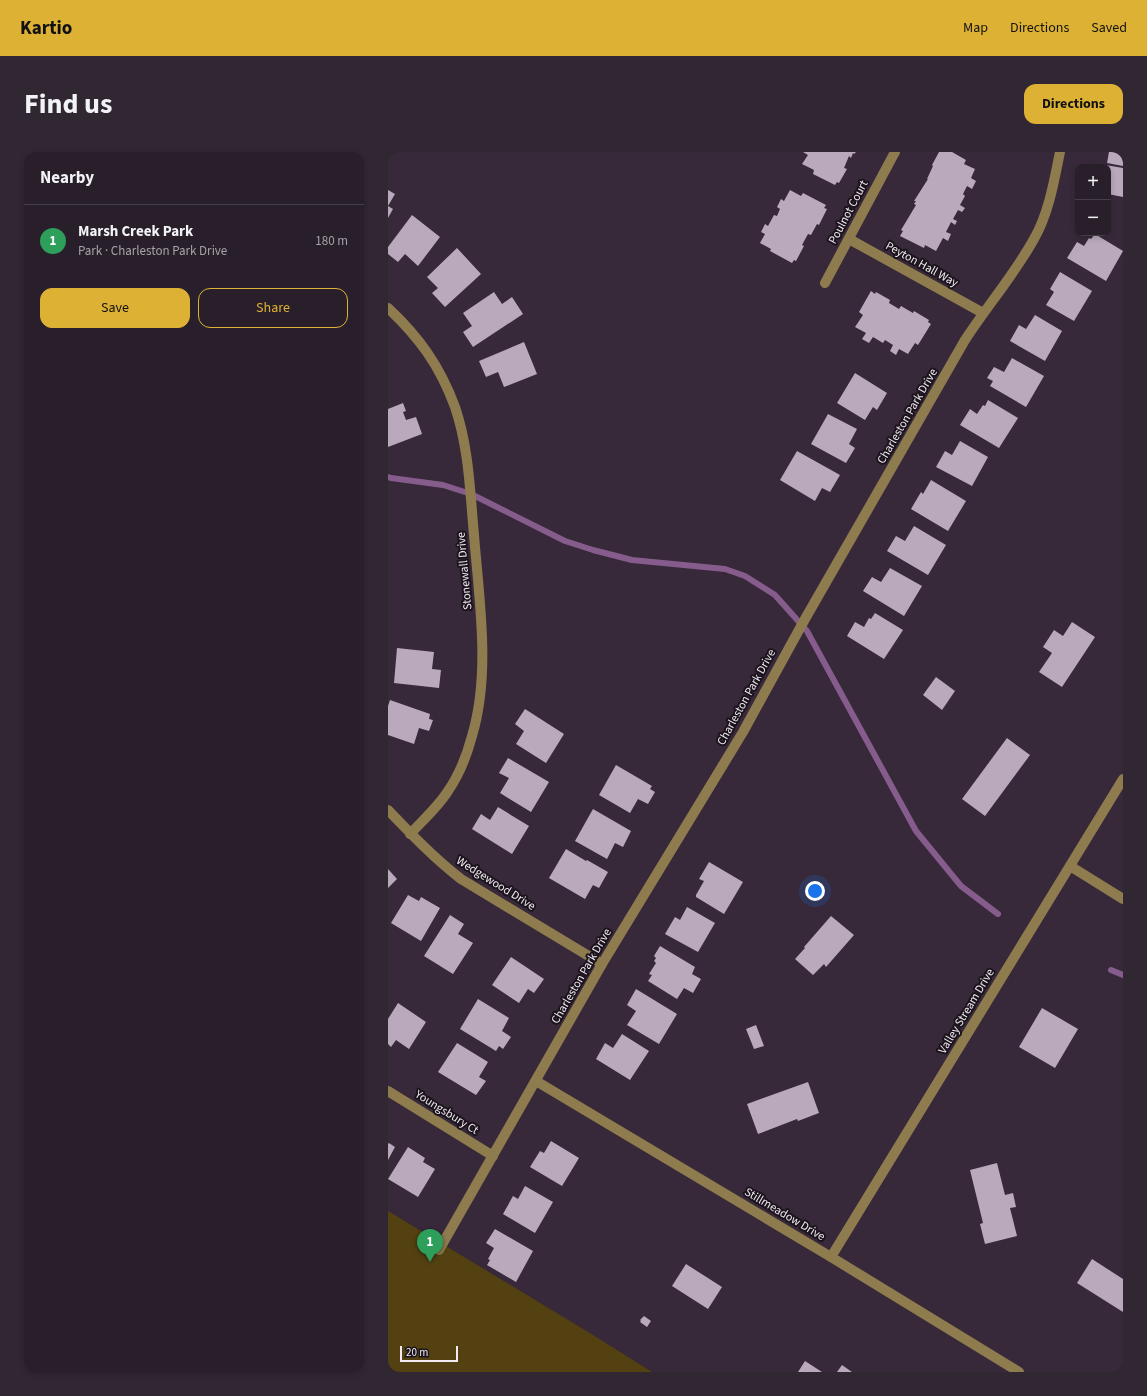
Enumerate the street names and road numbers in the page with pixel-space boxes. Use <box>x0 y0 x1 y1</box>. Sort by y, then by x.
street label: Poulnot Court <box>824 177 872 247</box>
street label: Peyton Hall Way <box>882 237 962 292</box>
street label: Charleston Park Drive <box>873 365 942 467</box>
street label: Stonewall Drive <box>453 531 476 611</box>
street label: Charleston Park Drive <box>713 646 780 748</box>
street label: Wedgewood Drive <box>453 852 539 915</box>
street label: Charleston Park Drive <box>547 925 616 1027</box>
street label: Valley Stream Drive <box>934 965 999 1057</box>
street label: Youngsbury Ct <box>411 1086 482 1139</box>
street label: Stillmeadow Drive <box>741 1184 828 1245</box>

